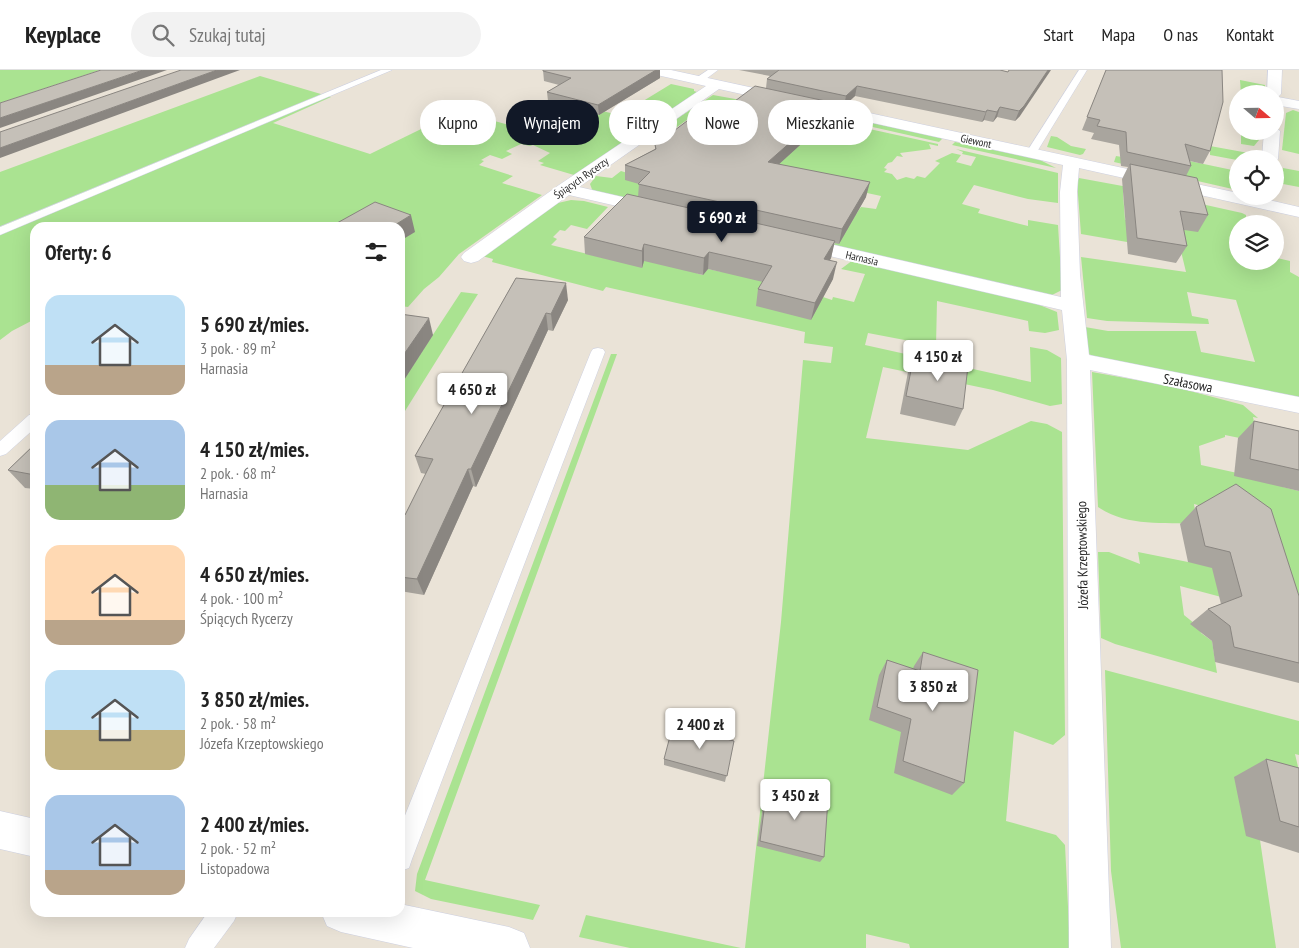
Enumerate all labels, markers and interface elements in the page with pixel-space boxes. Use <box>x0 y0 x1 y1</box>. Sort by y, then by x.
search box <box>131 12 481 57</box>
text: Keyplace <box>25 19 101 50</box>
icon: search <box>149 21 177 49</box>
text: Szukaj tutaj <box>189 23 266 47</box>
text: Start <box>1043 23 1073 46</box>
text: Mapa <box>1101 23 1135 46</box>
text: O nas <box>1163 23 1198 46</box>
text: Kontakt <box>1226 23 1274 46</box>
north arrow <box>1229 85 1284 140</box>
map controls <box>1229 85 1284 270</box>
chip: Kupno <box>420 100 496 145</box>
chip: Wynajem <box>506 100 599 145</box>
chip: Filtry <box>609 100 677 145</box>
chip: Nowe <box>687 100 758 145</box>
chip: Mieszkanie <box>768 100 873 145</box>
street label: Giewont <box>959 131 993 151</box>
button: locate <box>1229 150 1284 205</box>
street label: Śpiących Rycerzy <box>551 153 612 202</box>
pin: 5 690 zł <box>670 200 774 243</box>
text: 5 690 zł <box>698 207 746 227</box>
button: layers <box>1229 215 1284 270</box>
icon: filters <box>362 238 390 266</box>
text: Oferty: 6 <box>45 239 112 266</box>
street label: Harnasia <box>844 247 880 269</box>
text: 5 690 zł/mies. <box>200 311 309 338</box>
icon: home <box>85 315 145 375</box>
text: 3 pok. · 89 m² <box>200 338 276 358</box>
pin: 4 150 zł <box>886 340 990 382</box>
text: 4 150 zł <box>914 346 962 366</box>
text: Harnasia <box>200 358 248 378</box>
street label: Szałasowa <box>1162 369 1214 397</box>
pin: 4 650 zł <box>420 372 524 415</box>
text: 4 650 zł <box>448 379 496 399</box>
text: 4 150 zł/mies. <box>200 436 309 463</box>
icon: home <box>85 440 145 500</box>
text: 2 pok. · 68 m² <box>200 463 276 483</box>
text: Harnasia <box>200 483 248 503</box>
street label: Józefa Krzeptowskiego <box>1072 501 1092 610</box>
text: 4 650 zł/mies. <box>200 561 309 588</box>
icon: home <box>85 565 145 625</box>
text: 4 pok. · 100 m² <box>200 588 283 608</box>
text: Śpiących Rycerzy <box>200 608 293 628</box>
pin: 3 850 zł <box>881 670 985 712</box>
text: 3 850 zł <box>909 676 957 696</box>
text: 3 850 zł/mies. <box>200 686 309 713</box>
icon: home <box>85 690 145 750</box>
pin: 2 400 zł <box>648 708 752 750</box>
text: 2 pok. · 58 m² <box>200 713 276 733</box>
text: 2 400 zł <box>676 714 724 734</box>
text: Józefa Krzeptowskiego <box>200 733 324 753</box>
pin: 3 450 zł <box>743 778 847 821</box>
text: 3 450 zł <box>771 785 819 805</box>
text: 2 400 zł/mies. <box>200 811 309 838</box>
icon: home <box>85 815 145 875</box>
text: 2 pok. · 52 m² <box>200 838 276 858</box>
text: Listopadowa <box>200 858 270 878</box>

